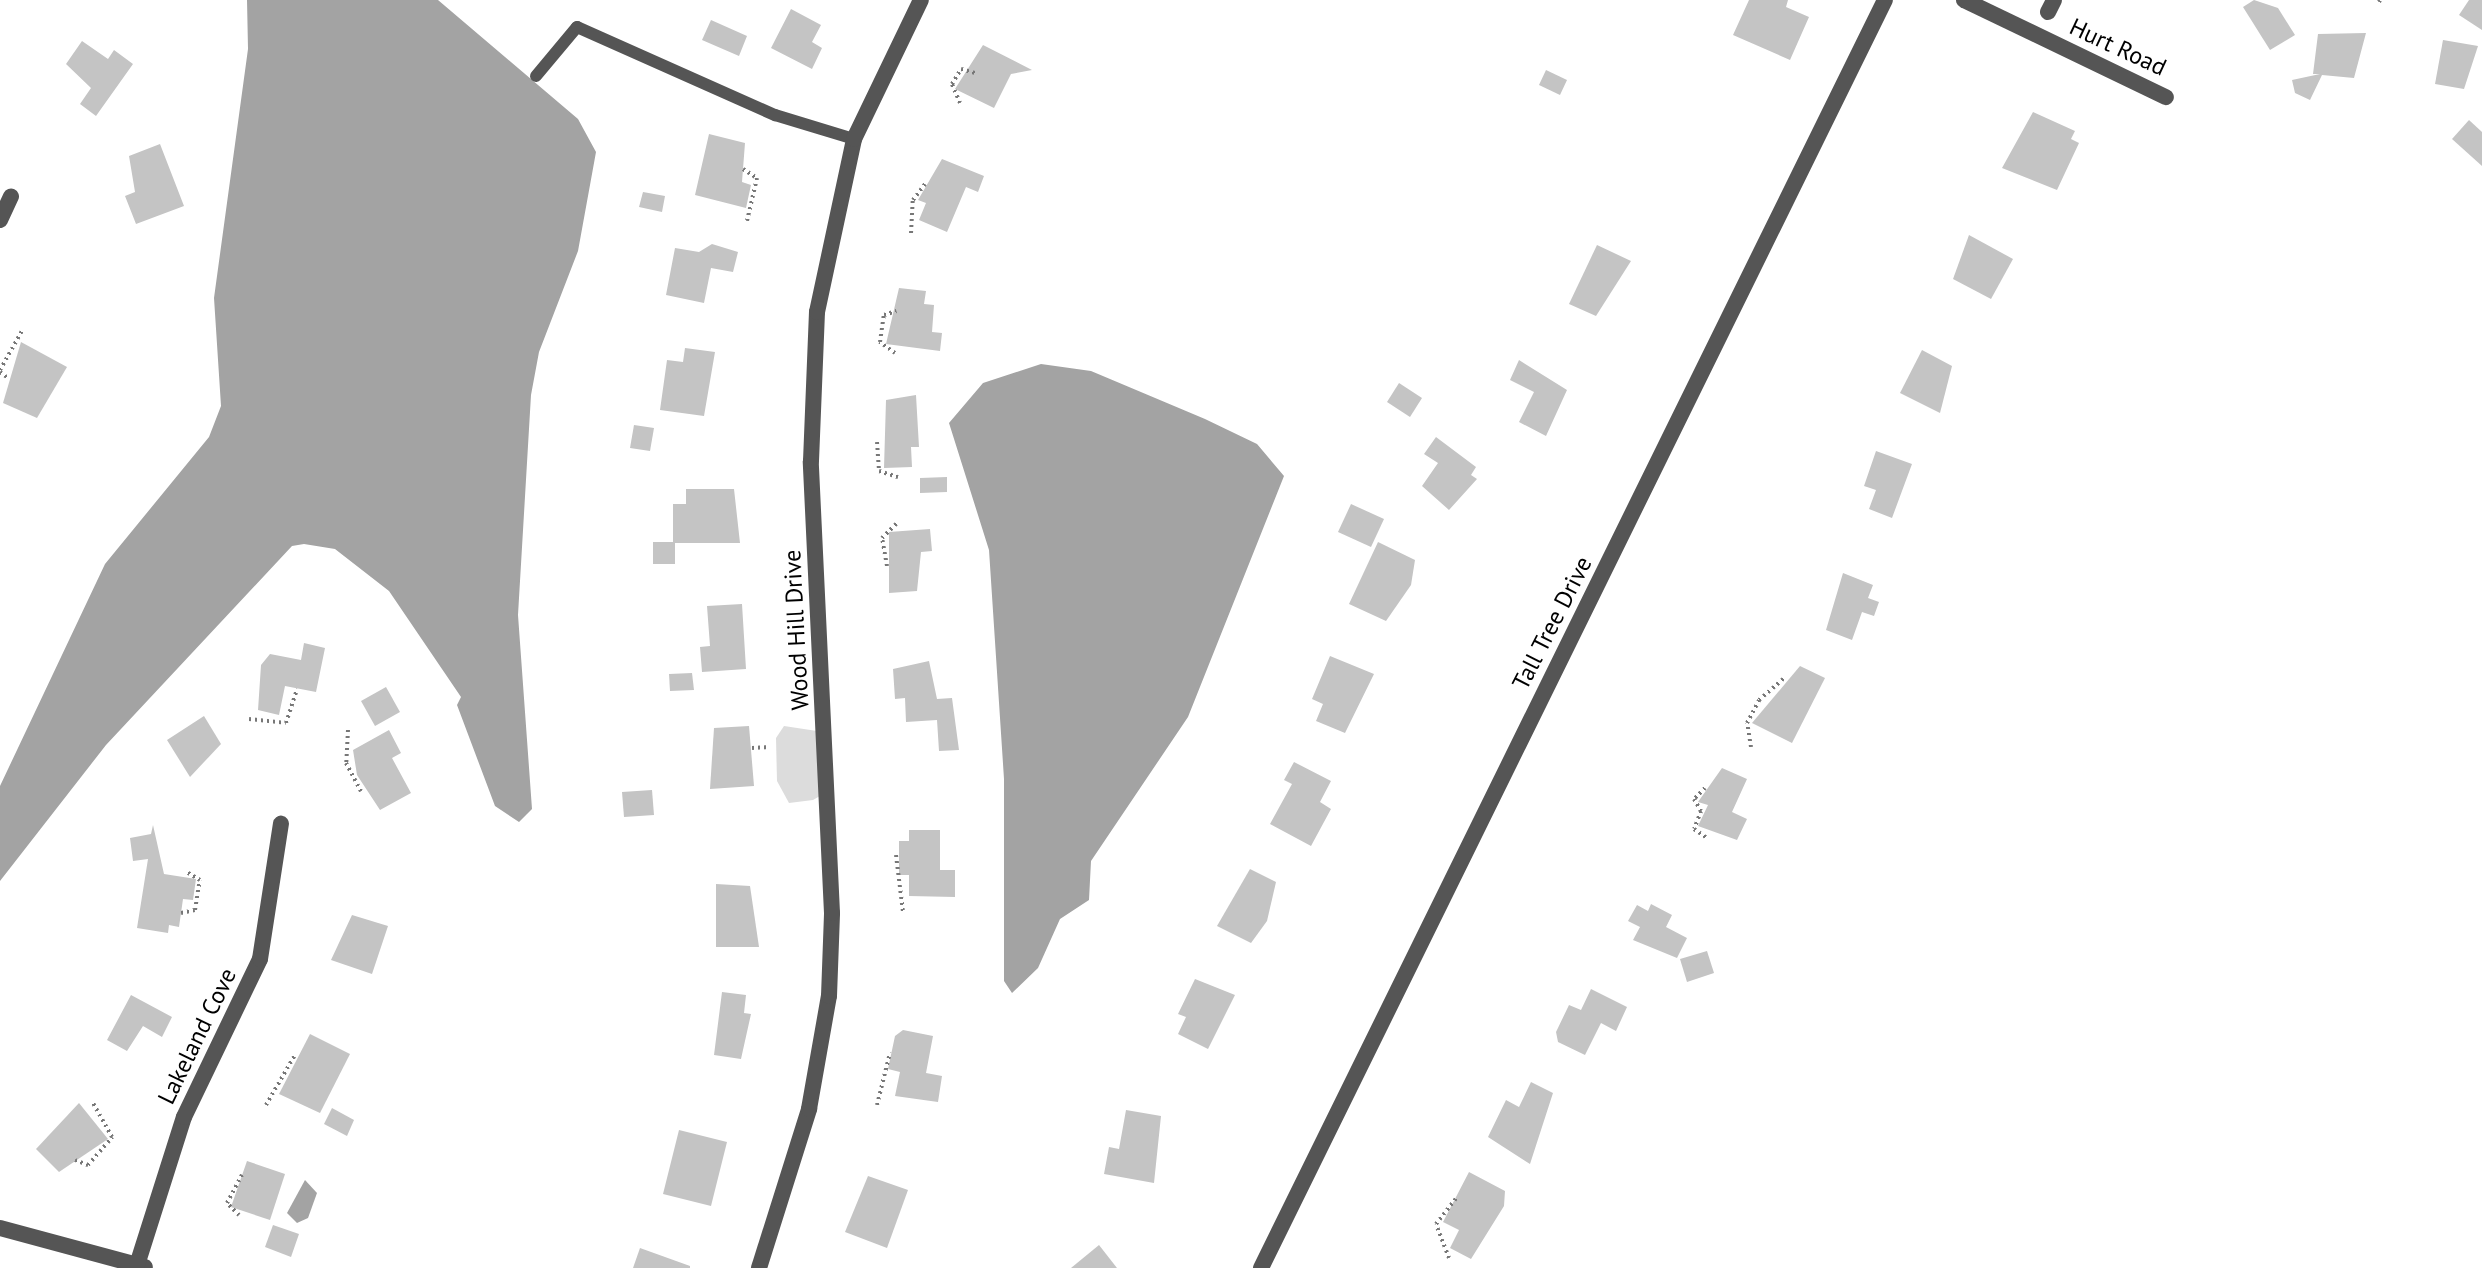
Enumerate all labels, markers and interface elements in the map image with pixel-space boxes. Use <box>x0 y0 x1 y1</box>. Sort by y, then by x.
street label: Hurt Road <box>2065 12 2171 82</box>
street label: Wood Hill Drive <box>777 549 815 711</box>
street label: Tall Tree Drive <box>1506 551 1598 695</box>
street label: Lakeland Cove <box>152 963 242 1109</box>

